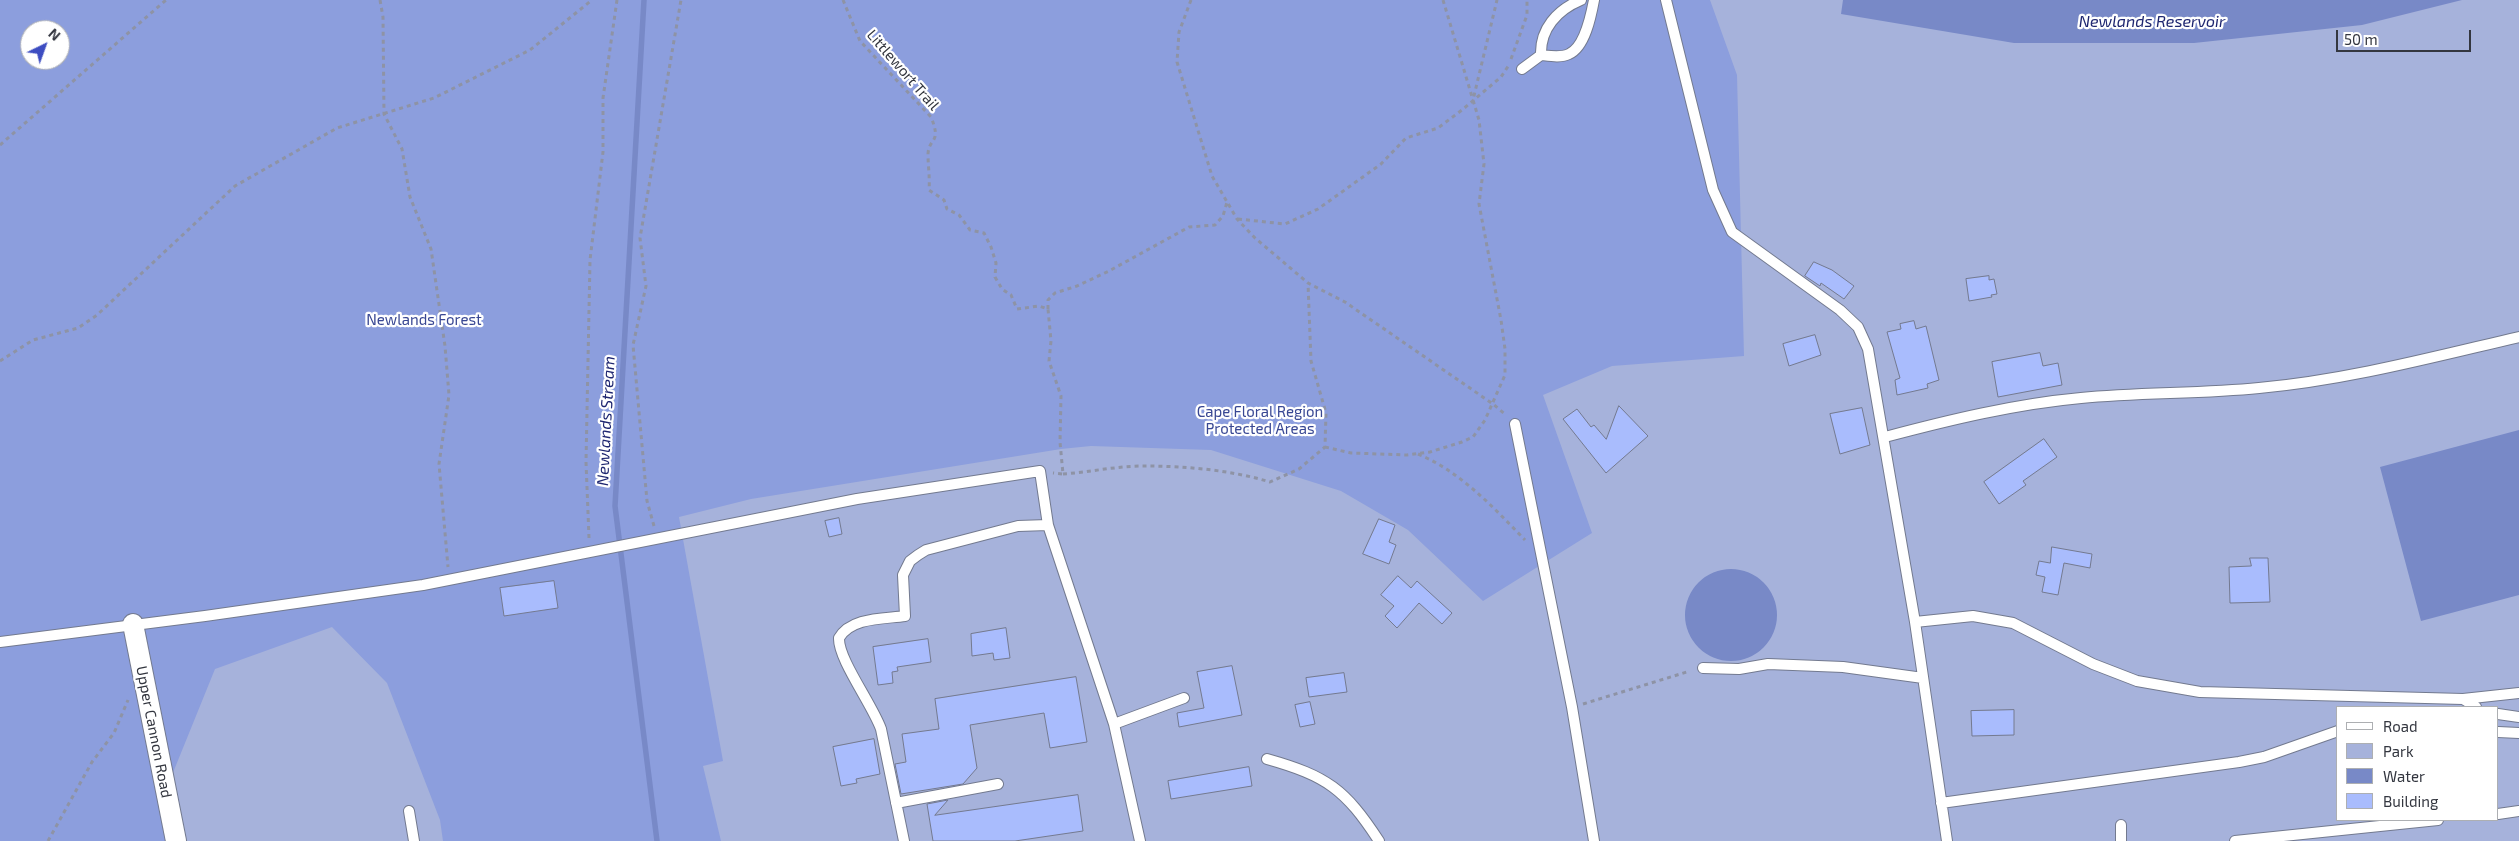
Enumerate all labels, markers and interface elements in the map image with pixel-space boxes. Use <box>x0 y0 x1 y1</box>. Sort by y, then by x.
water label: Newlands Reservoir <box>2079 12 2225 32</box>
north arrow <box>20 20 70 70</box>
scale bar <box>2339 20 2474 52</box>
text: N <box>45 25 64 44</box>
street label: Littlewort Trail <box>863 26 943 114</box>
text: 50 m <box>2344 30 2378 48</box>
park label: Newlands Forest <box>366 311 482 329</box>
water label: Newlands Stream <box>593 355 619 487</box>
park label: Cape Floral Region Protected Areas <box>1197 403 1323 438</box>
street label: Upper Cannon Road <box>132 664 176 800</box>
legend <box>2336 706 2499 821</box>
text: Road <box>2383 717 2418 735</box>
text: Park <box>2383 742 2414 760</box>
text: Water <box>2383 767 2425 785</box>
text: Building <box>2383 792 2438 810</box>

